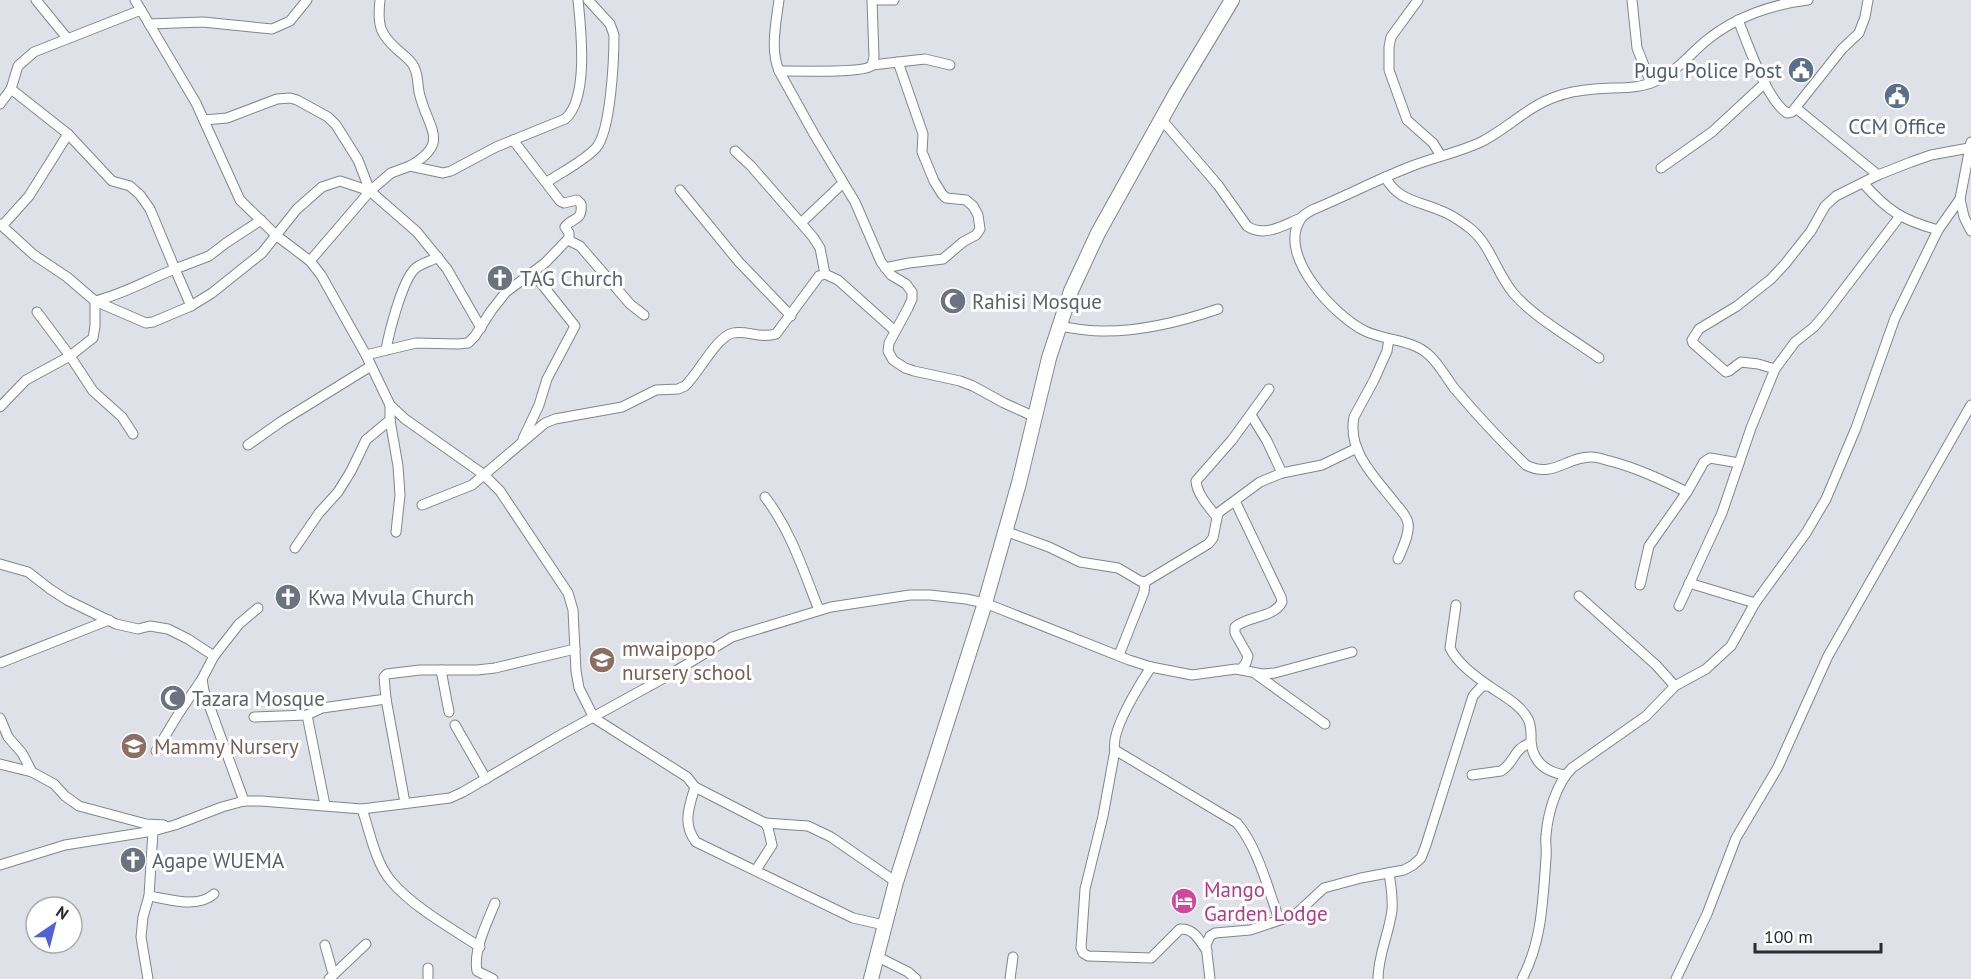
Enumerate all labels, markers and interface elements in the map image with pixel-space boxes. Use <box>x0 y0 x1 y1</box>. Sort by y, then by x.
public building icon: Pugu Police Post <box>1786 55 1816 85</box>
place label: Pugu Police Post <box>1634 57 1782 84</box>
public building icon: CCM Office <box>1882 81 1912 111</box>
place label: CCM Office <box>1848 113 1946 140</box>
church icon: TAG Church <box>485 263 515 293</box>
place label: TAG Church <box>520 265 623 292</box>
mosque icon: Rahisi Mosque <box>938 286 968 316</box>
place label: Rahisi Mosque <box>972 288 1102 315</box>
church icon: Kwa Mvula Church <box>273 582 303 612</box>
place label: Kwa Mvula Church <box>308 584 474 611</box>
place label: mwaipopo nursery school <box>622 635 752 686</box>
school or university icon: mwaipopo nursery school <box>587 645 617 675</box>
mosque icon: Tazara Mosque <box>158 683 188 713</box>
place label: Tazara Mosque <box>192 685 325 712</box>
school or university icon: Mammy Nursery <box>119 731 149 761</box>
place label: Mammy Nursery <box>154 733 299 760</box>
church icon: Agape WUEMA <box>118 845 148 875</box>
place label: Agape WUEMA <box>152 847 285 874</box>
place label: Mango Garden Lodge <box>1204 876 1328 927</box>
hotel icon: Mango Garden Lodge <box>1169 886 1199 916</box>
north arrow <box>24 895 84 955</box>
text: N <box>53 902 73 924</box>
scale bar <box>1755 916 1881 954</box>
text: 100 m <box>1764 925 1813 948</box>

